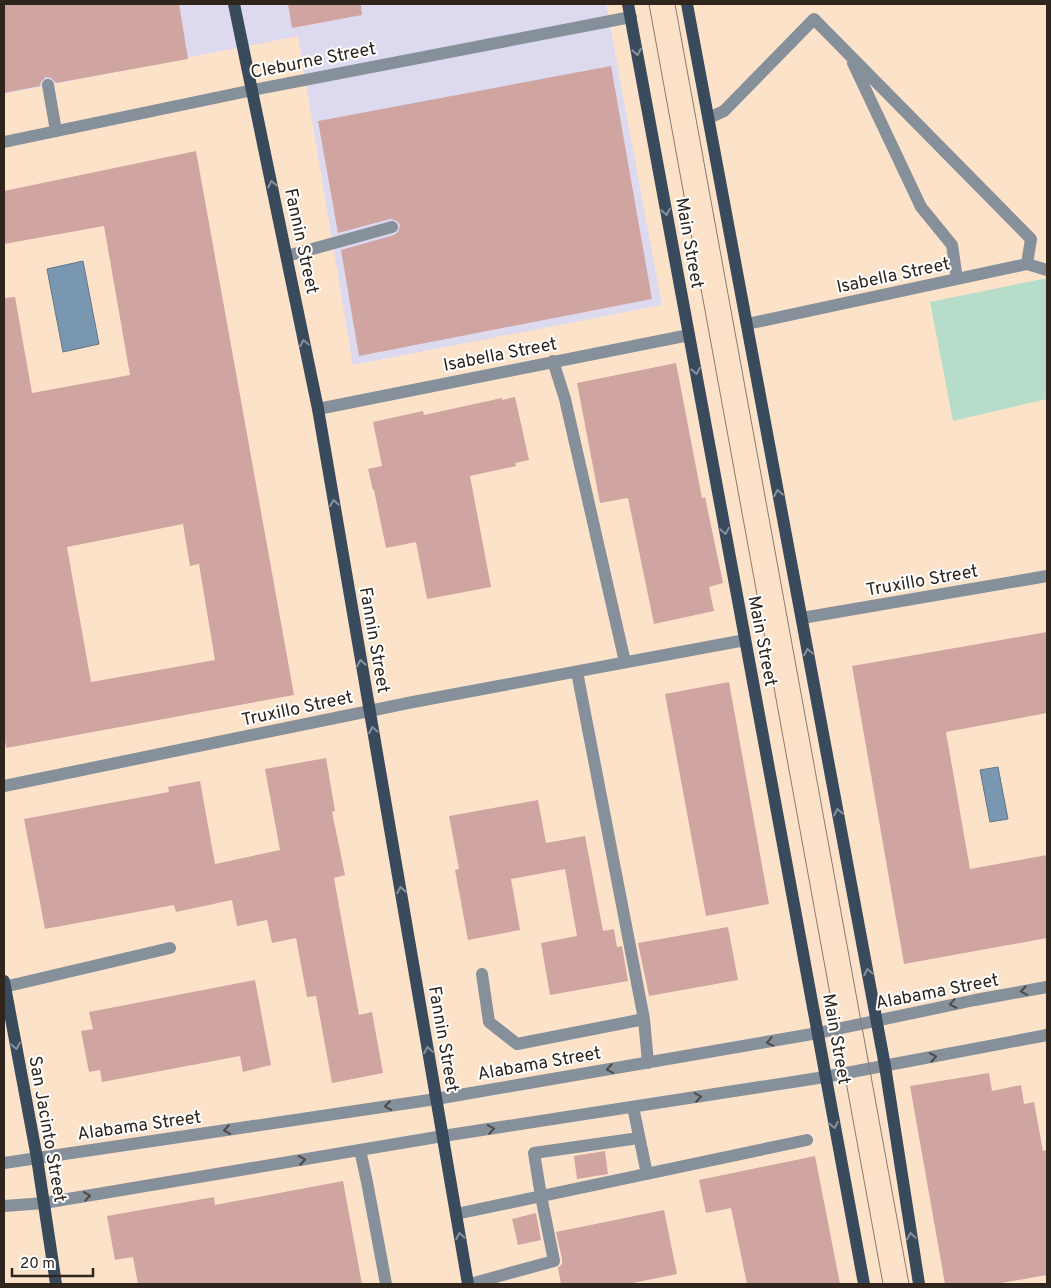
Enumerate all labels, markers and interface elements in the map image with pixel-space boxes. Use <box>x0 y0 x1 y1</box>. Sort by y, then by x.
street label: Cleburne Street <box>249 38 378 85</box>
one-way arrow <box>631 47 642 56</box>
one-way arrow <box>267 179 278 188</box>
street label: Fannin Street <box>278 186 323 296</box>
street label: Main Street <box>669 196 708 291</box>
one-way arrow <box>661 207 671 216</box>
street label: Isabella Street <box>835 253 952 300</box>
street label: Isabella Street <box>442 333 559 378</box>
one-way arrow <box>300 339 310 347</box>
one-way arrow <box>690 367 700 376</box>
one-way arrow <box>774 488 784 497</box>
one-way arrow <box>329 498 339 507</box>
one-way arrow <box>719 527 729 536</box>
street label: Truxillo Street <box>865 560 980 603</box>
street label: Fannin Street <box>353 585 394 695</box>
street label: Main Street <box>741 594 782 689</box>
one-way arrow <box>804 648 814 657</box>
one-way arrow <box>357 658 367 667</box>
street label: Truxillo Street <box>240 686 355 732</box>
one-way arrow <box>369 726 379 735</box>
one-way arrow <box>833 808 844 817</box>
one-way arrow <box>396 886 406 895</box>
one-way arrow <box>863 968 873 976</box>
street label: Alabama Street <box>874 969 1001 1016</box>
street label: Fannin Street <box>422 984 463 1094</box>
one-way arrow <box>1020 986 1029 996</box>
street label: Main Street <box>816 992 855 1087</box>
one-way arrow <box>949 999 958 1009</box>
one-way arrow <box>766 1036 774 1046</box>
one-way arrow <box>10 1042 20 1050</box>
street label: Alabama Street <box>476 1042 603 1087</box>
one-way arrow <box>423 1046 434 1055</box>
one-way arrow <box>929 1053 937 1063</box>
street label: San Jacinto Street <box>22 1054 71 1204</box>
one-way arrow <box>606 1064 614 1074</box>
one-way arrow <box>694 1092 702 1103</box>
one-way arrow <box>384 1100 392 1110</box>
street label: Alabama Street <box>76 1106 203 1147</box>
one-way arrow <box>828 1121 839 1130</box>
one-way arrow <box>223 1124 231 1134</box>
one-way arrow <box>487 1124 495 1134</box>
one-way arrow <box>299 1155 307 1166</box>
one-way arrow <box>82 1192 91 1202</box>
one-way arrow <box>455 1232 465 1241</box>
one-way arrow <box>907 1232 917 1240</box>
scale bar <box>12 1246 94 1278</box>
text: 20 m <box>20 1255 55 1274</box>

